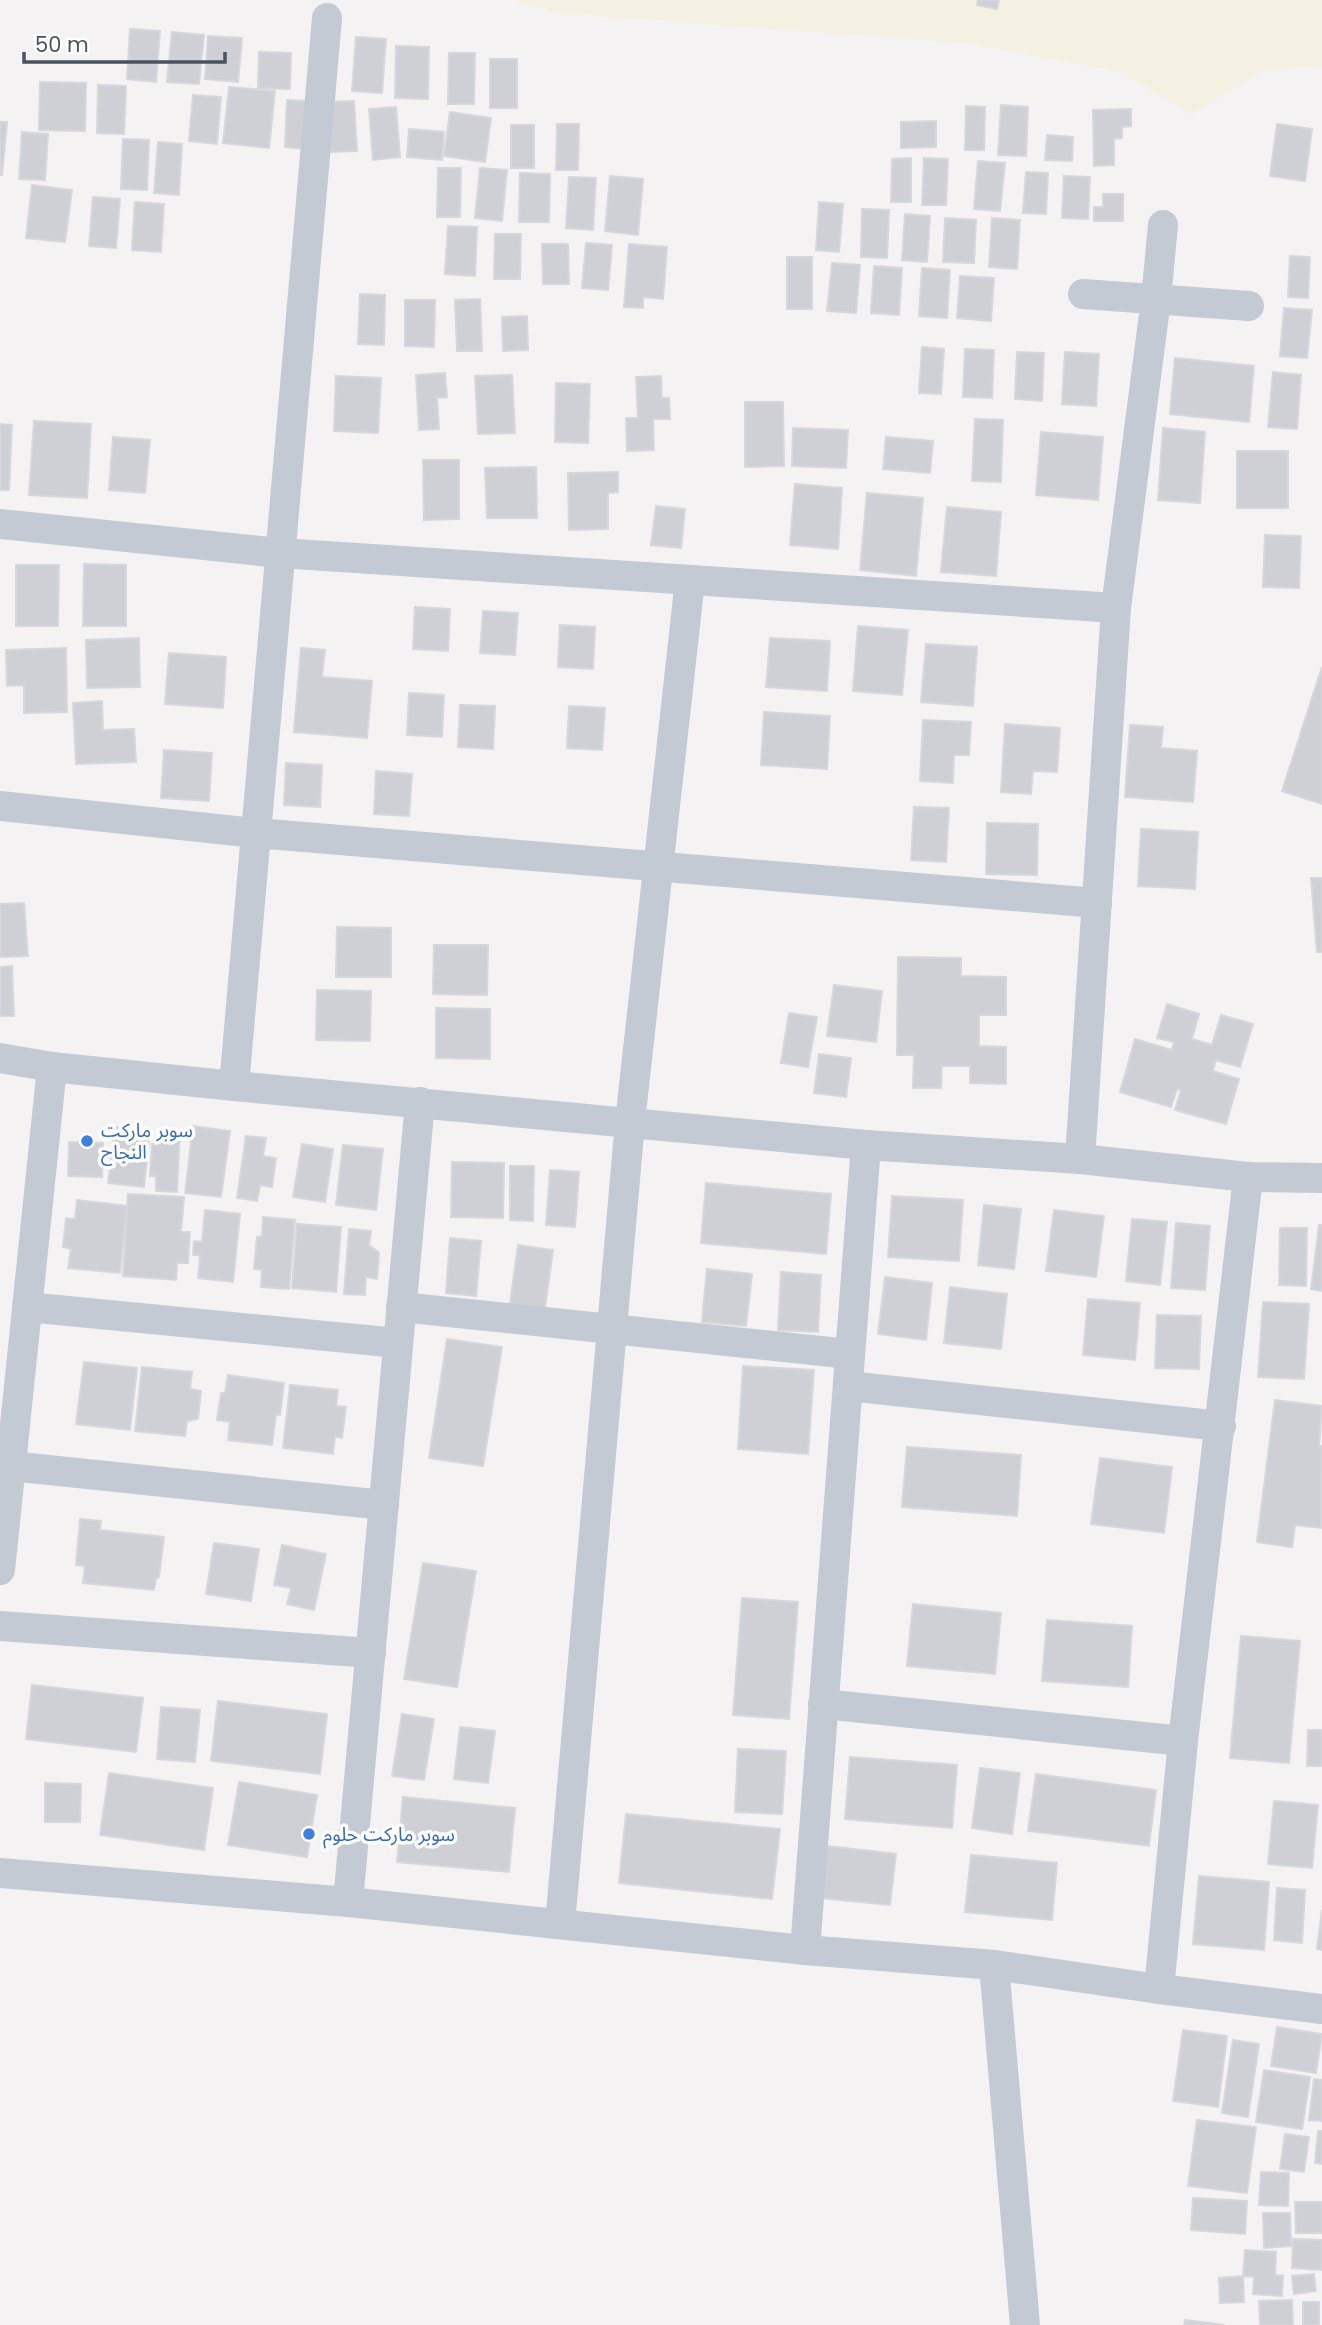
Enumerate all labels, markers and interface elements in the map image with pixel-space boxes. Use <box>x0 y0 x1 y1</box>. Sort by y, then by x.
scale bar <box>24 21 226 65</box>
text: 50 m <box>35 30 89 59</box>
place label: سوبر ماركت النجاح <box>101 1117 193 1166</box>
marker: سوبر ماركت النجاح <box>79 1133 95 1149</box>
place label: سوبر ماركت حلوم <box>323 1821 455 1849</box>
marker: سوبر ماركت حلوم <box>301 1826 317 1842</box>

